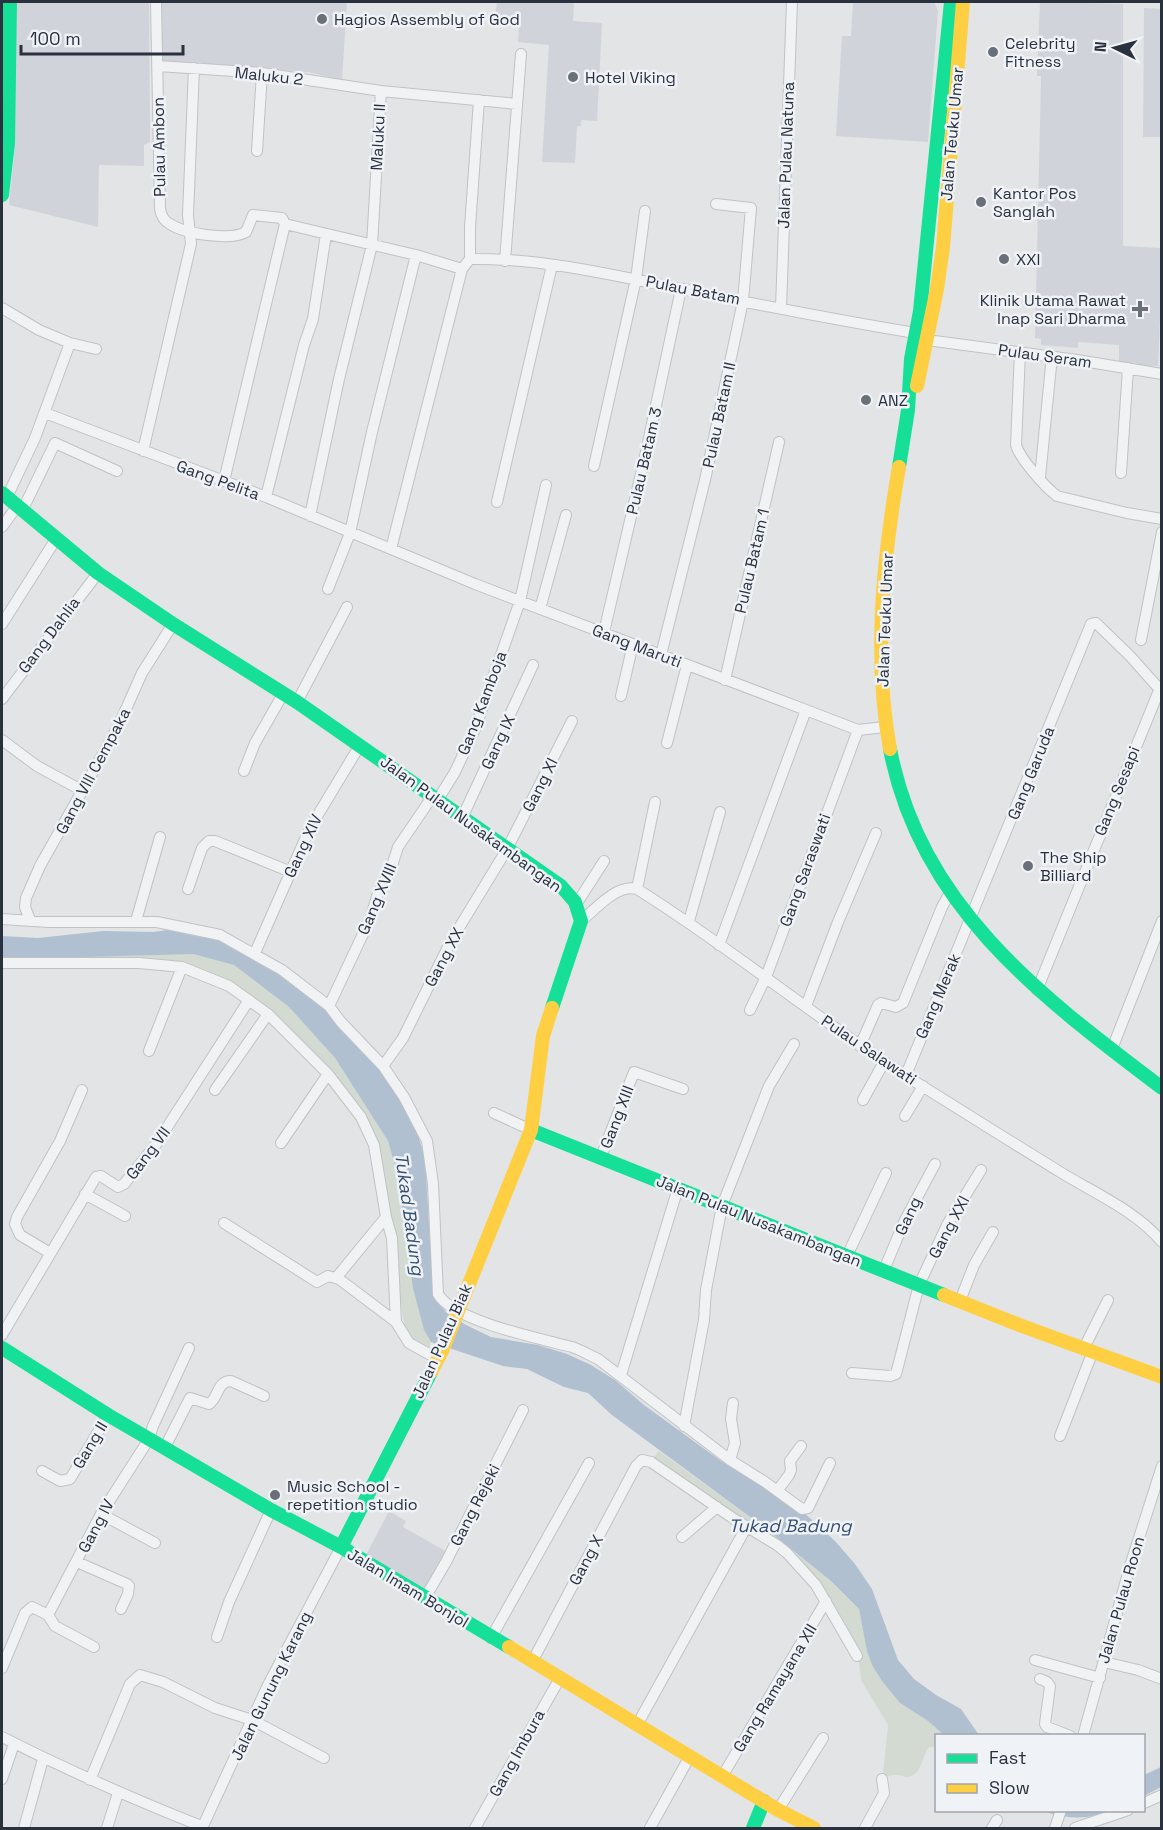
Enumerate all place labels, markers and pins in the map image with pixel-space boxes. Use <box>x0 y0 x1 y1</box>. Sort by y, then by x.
place label: Hagios Assembly of God <box>334 9 520 30</box>
marker: Hagios Assembly of God <box>315 12 329 26</box>
place label: Celebrity Fitness <box>1005 33 1076 72</box>
marker: Celebrity Fitness <box>986 45 1000 59</box>
place label: Hotel Viking <box>585 67 676 88</box>
marker: Hotel Viking <box>566 70 580 84</box>
place label: Kantor Pos Sanglah <box>993 183 1076 222</box>
marker: Kantor Pos Sanglah <box>974 195 988 209</box>
place label: XXI <box>1016 249 1040 270</box>
marker: XXI <box>997 252 1011 266</box>
place label: Klinik Utama Rawat Inap Sari Dharma <box>980 290 1126 329</box>
marker: Klinik Utama Rawat Inap Sari Dharma <box>1131 300 1149 318</box>
place label: ANZ <box>878 390 908 411</box>
marker: ANZ <box>859 393 873 407</box>
place label: The Ship Billiard <box>1040 847 1107 886</box>
marker: The Ship Billiard <box>1021 859 1035 873</box>
place label: Music School - repetition studio <box>287 1476 418 1515</box>
marker: Music School - repetition studio <box>268 1488 282 1502</box>

